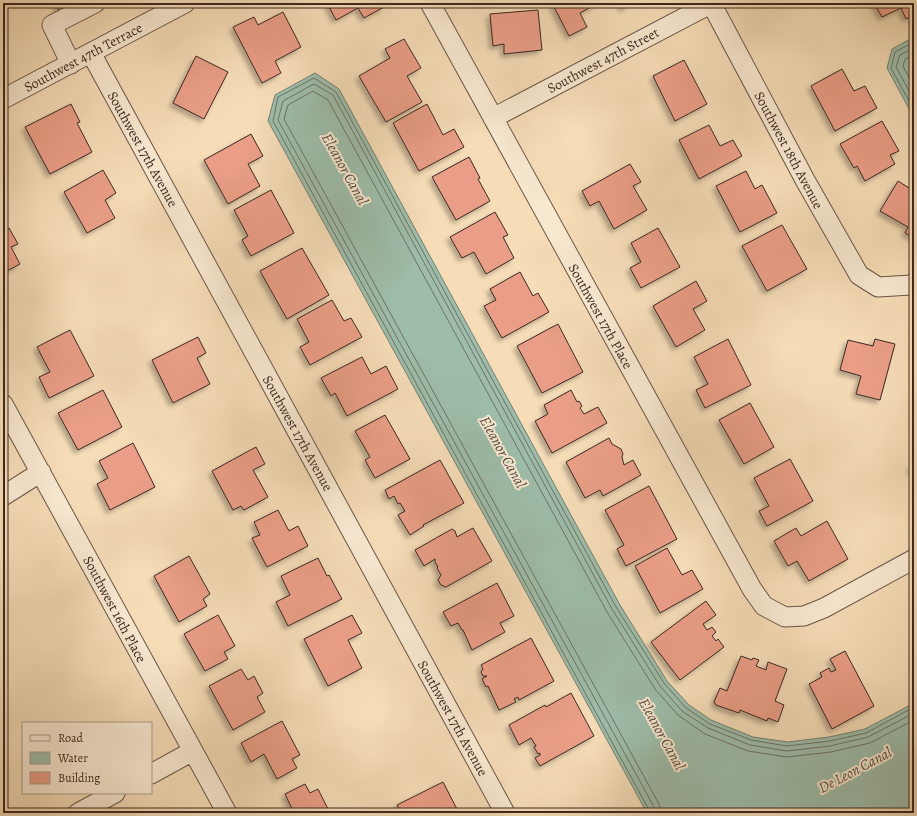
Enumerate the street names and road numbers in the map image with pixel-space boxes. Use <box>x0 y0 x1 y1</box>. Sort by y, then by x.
street label: Southwest 47th Terrace <box>21 18 146 97</box>
street label: Southwest 47th Street <box>544 23 663 98</box>
street label: Southwest 17th Avenue <box>103 88 182 211</box>
street label: Southwest 18th Avenue <box>750 88 828 212</box>
street label: Southwest 17th Place <box>564 260 637 372</box>
street label: Southwest 17th Avenue <box>258 372 337 495</box>
street label: Southwest 16th Place <box>78 553 151 666</box>
street label: Southwest 17th Avenue <box>413 657 492 780</box>

